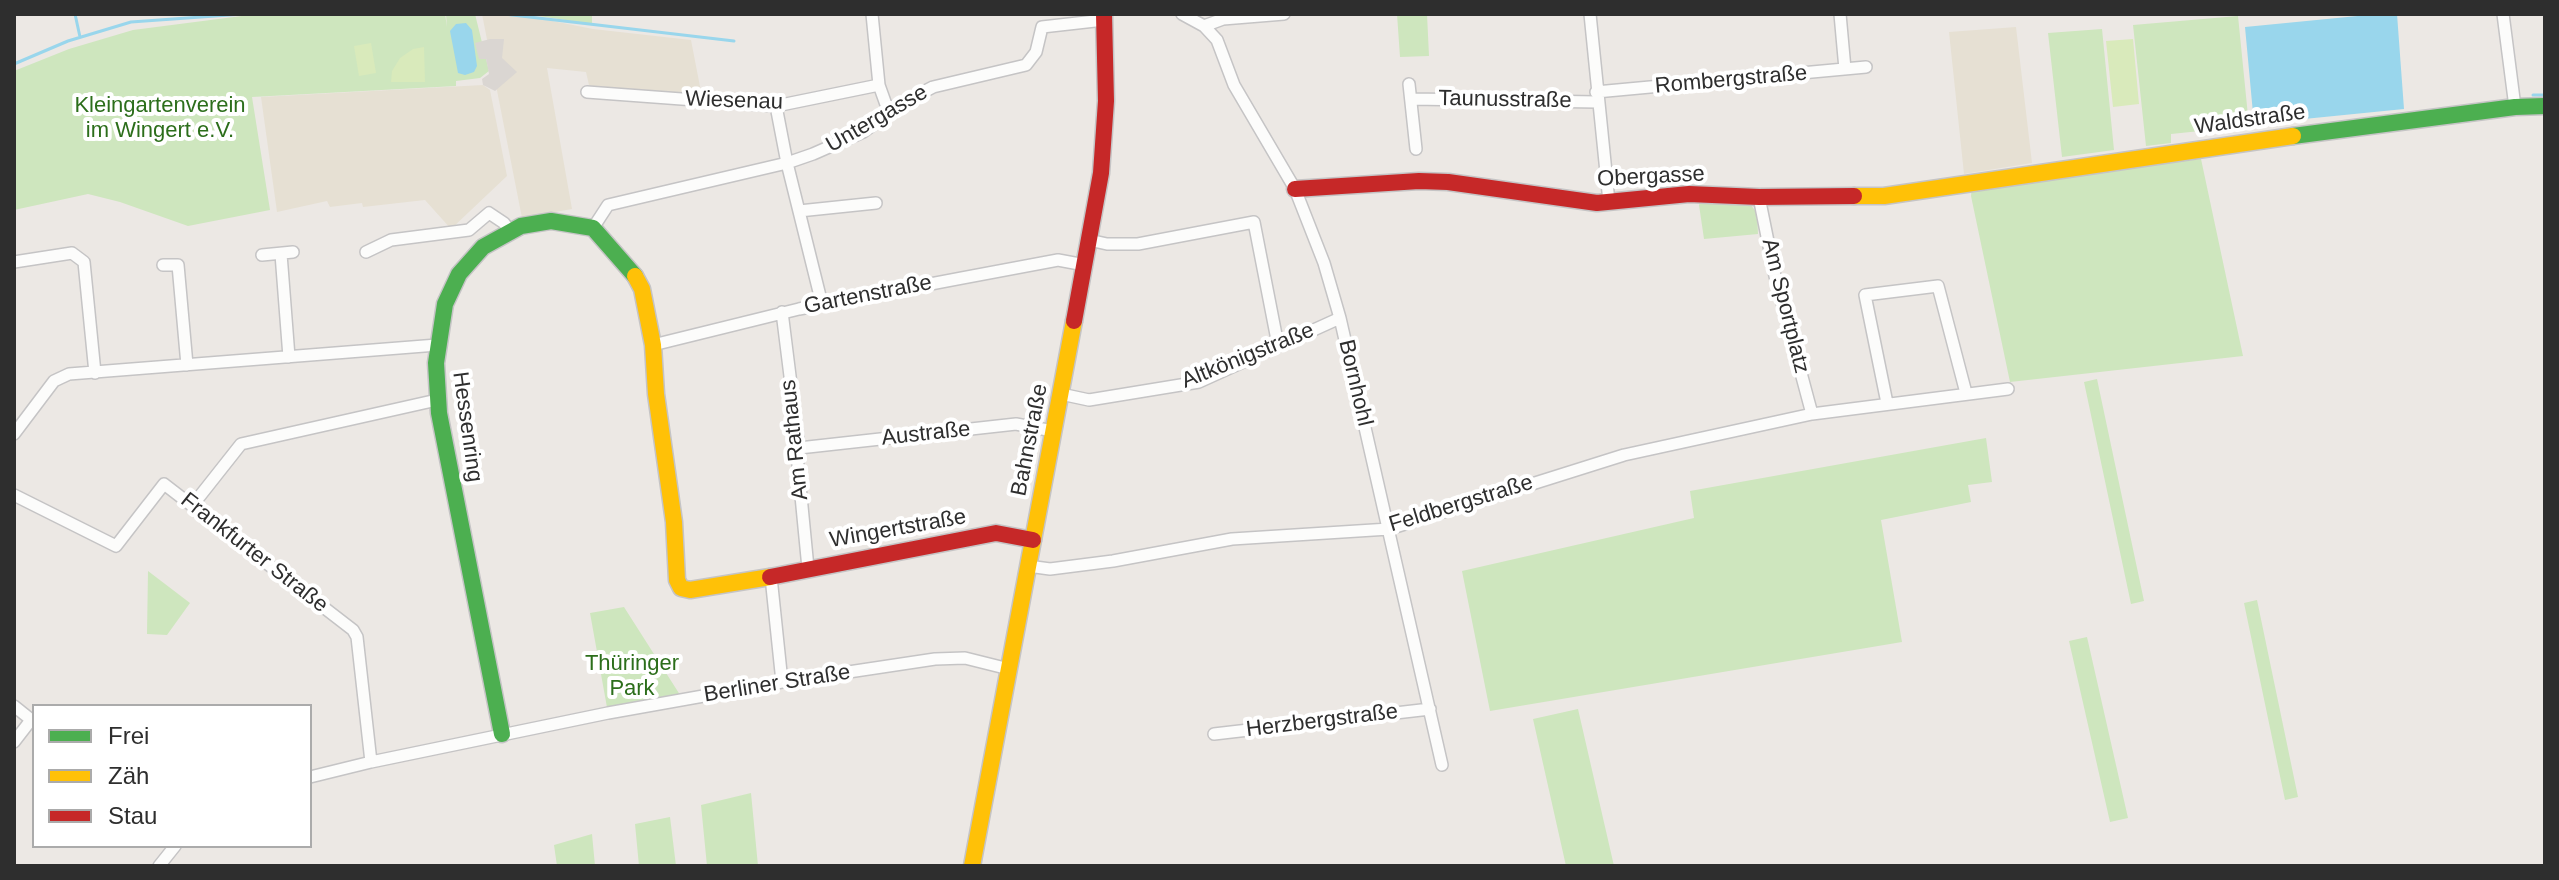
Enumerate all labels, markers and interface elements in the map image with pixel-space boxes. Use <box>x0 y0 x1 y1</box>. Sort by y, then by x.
street label: Rombergstraße <box>1654 60 1808 100</box>
street label: Untergasse <box>822 79 932 159</box>
street label: Wiesenau <box>685 86 783 116</box>
street label: Taunusstraße <box>1438 86 1572 114</box>
park label: Kleingartenverein im Wingert e.V. <box>74 93 246 144</box>
street label: Waldstraße <box>2193 99 2307 141</box>
street label: Obergasse <box>1597 161 1705 193</box>
street label: Am Sportplatz <box>1755 236 1815 376</box>
street label: Gartenstraße <box>802 270 934 320</box>
street label: Altkönigstraße <box>1178 317 1318 395</box>
street label: Bornhohl <box>1332 337 1378 429</box>
street label: Hessenring <box>446 370 488 484</box>
street label: Am Rathaus <box>776 378 814 502</box>
street label: Bahnstraße <box>1006 382 1054 498</box>
street label: Austraße <box>880 416 972 452</box>
street label: Feldbergstraße <box>1386 470 1536 538</box>
street label: Frankfurter Straße <box>175 487 333 619</box>
street label: Wingertstraße <box>828 504 968 554</box>
park label: Thüringer Park <box>585 651 679 702</box>
street label: Berliner Straße <box>702 659 852 709</box>
street label: Herzbergstraße <box>1245 699 1399 743</box>
legend <box>32 704 312 848</box>
text: Frei <box>108 722 149 749</box>
text: Zäh <box>108 762 149 789</box>
text: Stau <box>108 802 157 829</box>

